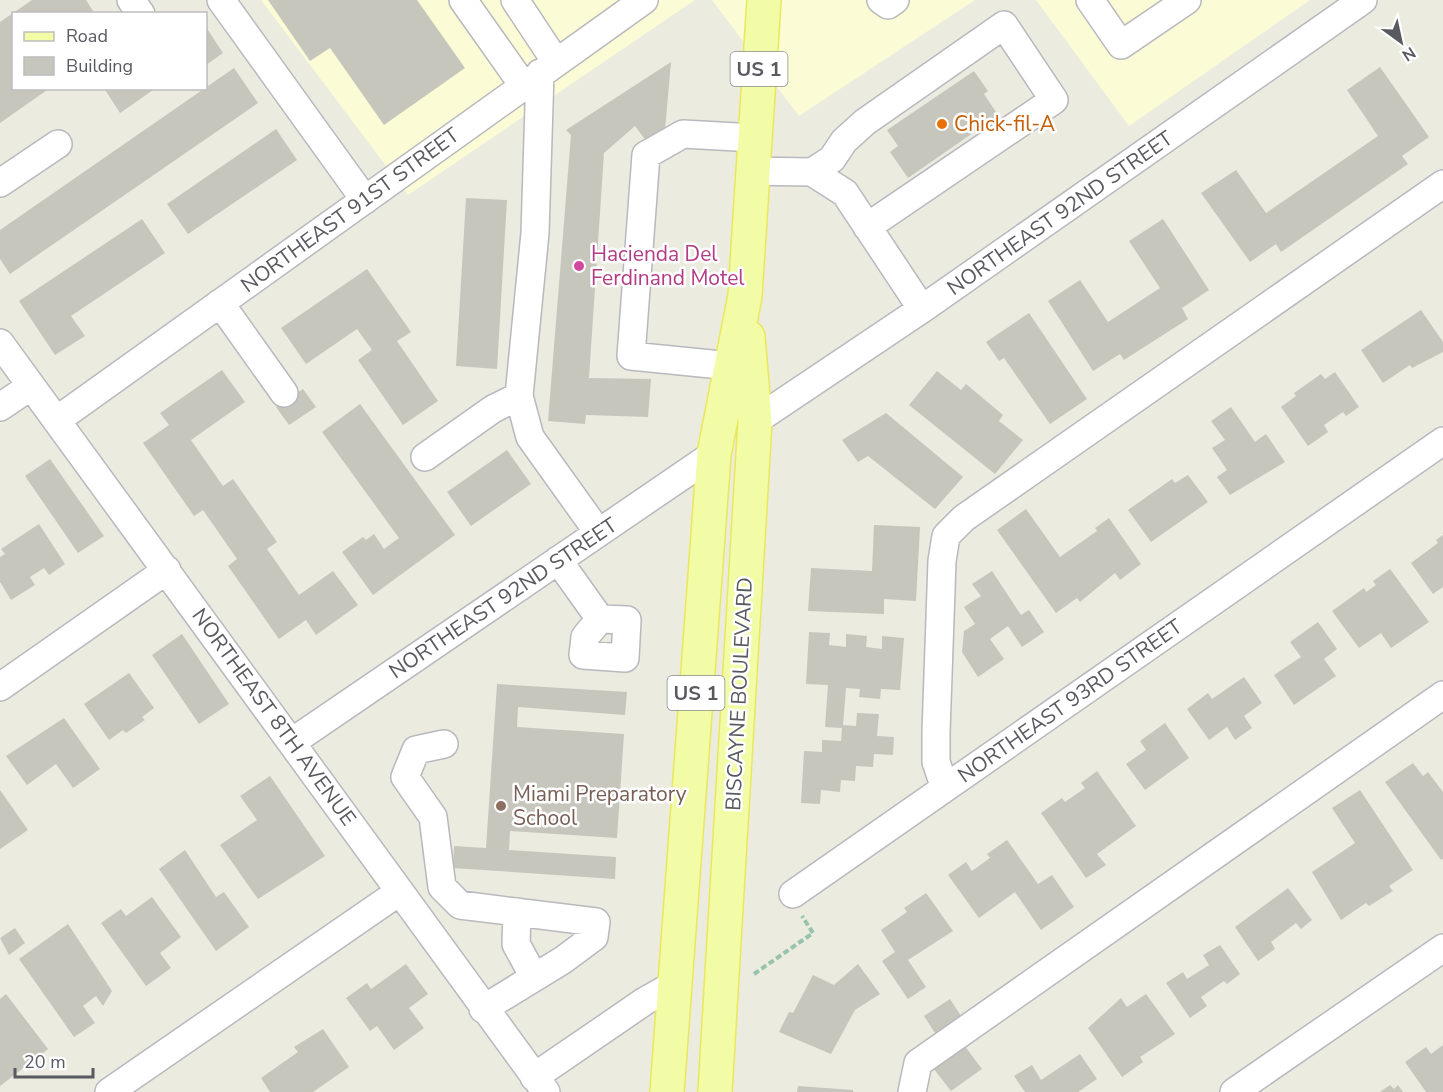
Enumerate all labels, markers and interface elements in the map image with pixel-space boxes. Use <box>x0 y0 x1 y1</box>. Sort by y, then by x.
legend <box>12 12 207 90</box>
north arrow <box>1371 12 1431 72</box>
text: Road <box>66 24 108 48</box>
text: N <box>1398 41 1420 66</box>
road number: US 1 <box>730 52 788 86</box>
text: Building <box>66 54 133 78</box>
place label: Chick-fil-A <box>954 110 1055 138</box>
marker: Chick-fil-A <box>935 117 949 131</box>
street label: NORTHEAST 91ST STREET <box>235 121 465 299</box>
street label: NORTHEAST 92ND STREET <box>942 124 1179 302</box>
place label: Hacienda Del Ferdinand Motel <box>591 240 745 292</box>
marker: Hacienda Del Ferdinand Motel <box>572 259 586 273</box>
street label: NORTHEAST 92ND STREET <box>383 511 623 685</box>
street label: BISCAYNE BOULEVARD <box>719 577 759 811</box>
street label: NORTHEAST 8TH AVENUE <box>186 603 362 831</box>
street label: NORTHEAST 93RD STREET <box>952 612 1188 789</box>
road number: US 1 <box>668 676 724 710</box>
place label: Miami Preparatory School <box>513 780 687 832</box>
marker: Miami Preparatory School <box>494 799 508 813</box>
scale bar <box>15 1041 93 1079</box>
text: 20 m <box>24 1050 66 1074</box>

